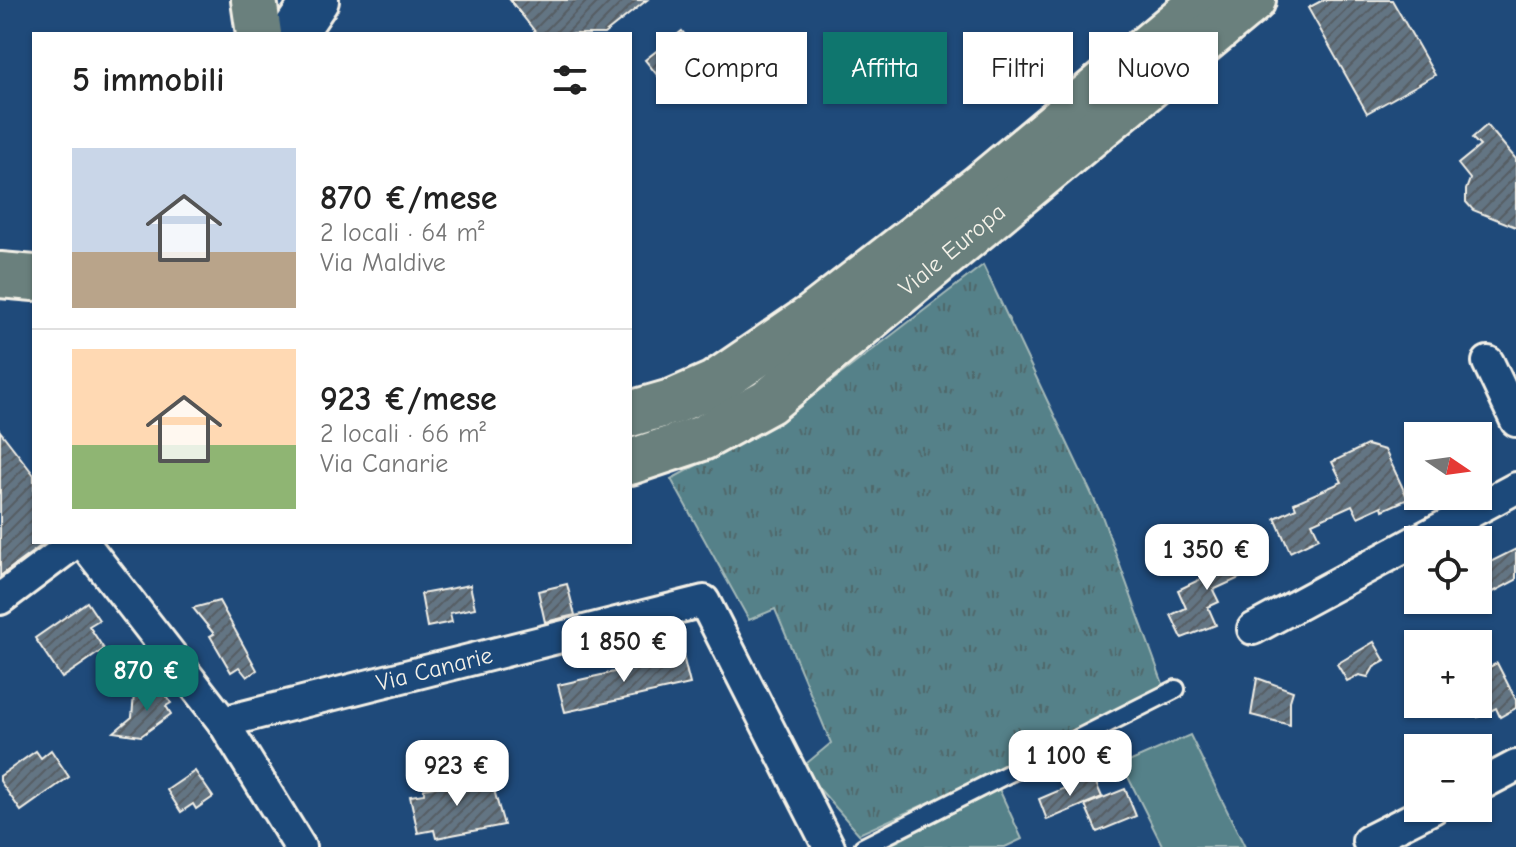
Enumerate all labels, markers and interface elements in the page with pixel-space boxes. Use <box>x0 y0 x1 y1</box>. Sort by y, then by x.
chip: Compra <box>656 32 807 104</box>
chip: Affitta <box>823 32 947 104</box>
chip: Filtri <box>963 32 1073 104</box>
chip: Nuovo <box>1089 32 1218 104</box>
icon: filters <box>548 58 592 102</box>
text: 5 immobili <box>72 60 225 100</box>
text: 870 €/mese <box>320 178 497 218</box>
icon: home <box>136 180 232 276</box>
street label: Viale Europa <box>893 197 1011 302</box>
text: 2 locali · 64 m² <box>320 218 485 248</box>
text: Via Maldive <box>320 248 446 278</box>
text: 923 €/mese <box>320 379 497 419</box>
icon: home <box>136 381 232 477</box>
text: 2 locali · 66 m² <box>320 419 486 449</box>
north arrow <box>1404 422 1492 510</box>
map controls <box>1404 422 1492 822</box>
text: Via Canarie <box>320 449 448 479</box>
pin: 1 350 € <box>1133 524 1281 592</box>
button: locate <box>1404 526 1492 614</box>
text: 1 350 € <box>1163 535 1251 565</box>
pin: 1 850 € <box>550 616 698 684</box>
text: 1 850 € <box>580 627 668 657</box>
button: + <box>1404 630 1492 718</box>
street label: Via Canarie <box>374 641 495 697</box>
pin: 870 € <box>91 645 203 713</box>
text: 870 € <box>113 656 181 686</box>
pin: 1 100 € <box>996 730 1144 798</box>
button: − <box>1404 734 1492 822</box>
pin: 923 € <box>401 740 513 808</box>
text: 1 100 € <box>1027 741 1113 771</box>
text: 923 € <box>424 751 490 781</box>

